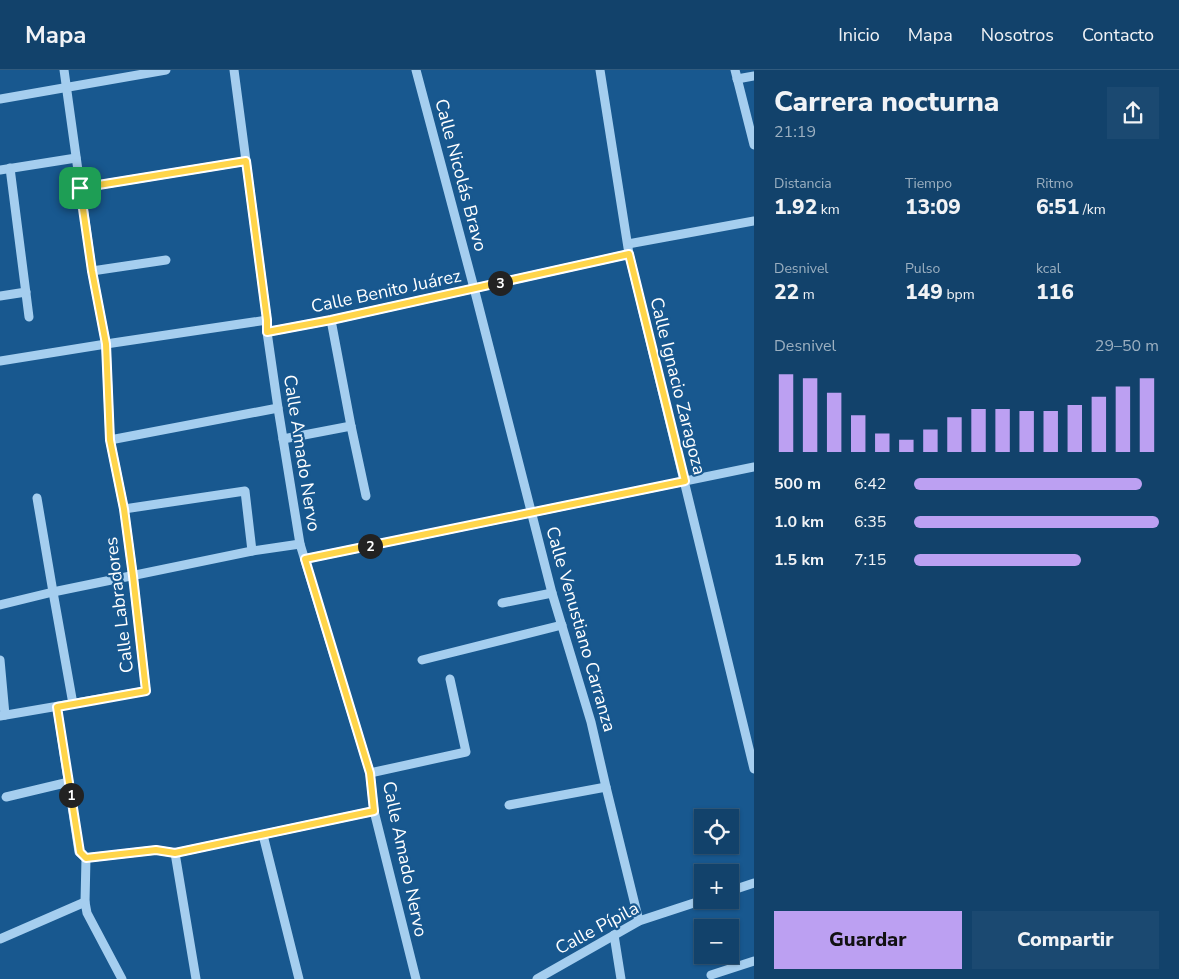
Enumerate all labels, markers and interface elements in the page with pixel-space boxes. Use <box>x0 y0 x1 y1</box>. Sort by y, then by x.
text: Mapa <box>25 19 87 51</box>
text: Inicio <box>838 23 880 47</box>
text: Mapa <box>908 23 953 47</box>
text: Nosotros <box>981 23 1054 47</box>
text: Contacto <box>1082 23 1154 47</box>
text: Carrera nocturna <box>774 83 999 121</box>
button: share <box>1107 87 1159 139</box>
street label: Calle Nicolás Bravo <box>429 96 493 254</box>
text: 21:19 <box>774 121 816 143</box>
pin <box>59 167 101 209</box>
icon: arrive <box>66 174 94 202</box>
text: Distancia <box>774 174 832 193</box>
text: Tiempo <box>905 174 952 193</box>
text: Ritmo <box>1036 174 1073 193</box>
text: 1.92 <box>774 193 817 221</box>
text: 13:09 <box>905 193 961 221</box>
text: 6:51 <box>1036 193 1079 221</box>
text: km <box>817 200 840 219</box>
text: /km <box>1079 200 1106 219</box>
text: Desnivel <box>774 259 828 278</box>
text: Pulso <box>905 259 940 278</box>
text: kcal <box>1036 259 1061 278</box>
street label: Calle Benito Juárez <box>309 263 463 319</box>
pin: 3 <box>488 270 512 296</box>
text: 3 <box>496 274 505 293</box>
text: 22 <box>774 278 799 306</box>
text: 149 <box>905 278 943 306</box>
text: 116 <box>1036 278 1074 306</box>
text: m <box>799 285 815 304</box>
text: bpm <box>943 285 975 304</box>
street label: Calle Ignacio Zaragoza <box>644 295 712 477</box>
text: Desnivel <box>774 335 836 357</box>
text: 29–50 m <box>1095 335 1159 357</box>
street label: Calle Amado Nervo <box>278 373 326 533</box>
text: 500 m <box>774 473 821 495</box>
text: 6:42 <box>854 473 886 495</box>
text: 1.0 km <box>774 511 824 533</box>
text: 6:35 <box>854 511 886 533</box>
street label: Calle Venustiano Carranza <box>540 524 622 734</box>
pin: 2 <box>358 534 382 558</box>
street label: Calle Labradores <box>99 536 139 674</box>
text: 2 <box>366 537 375 556</box>
text: 1.5 km <box>774 549 824 571</box>
text: 7:15 <box>854 549 886 571</box>
street label: Calle Amado Nervo <box>377 779 433 939</box>
pin: 1 <box>58 782 84 808</box>
text: 1 <box>67 786 76 805</box>
map controls <box>694 809 739 964</box>
button: locate <box>694 809 739 854</box>
button: + <box>694 864 739 909</box>
street label: Calle Pípila <box>551 896 643 960</box>
button: Guardar <box>774 911 962 969</box>
button: Compartir <box>972 911 1159 969</box>
button: − <box>694 919 739 964</box>

